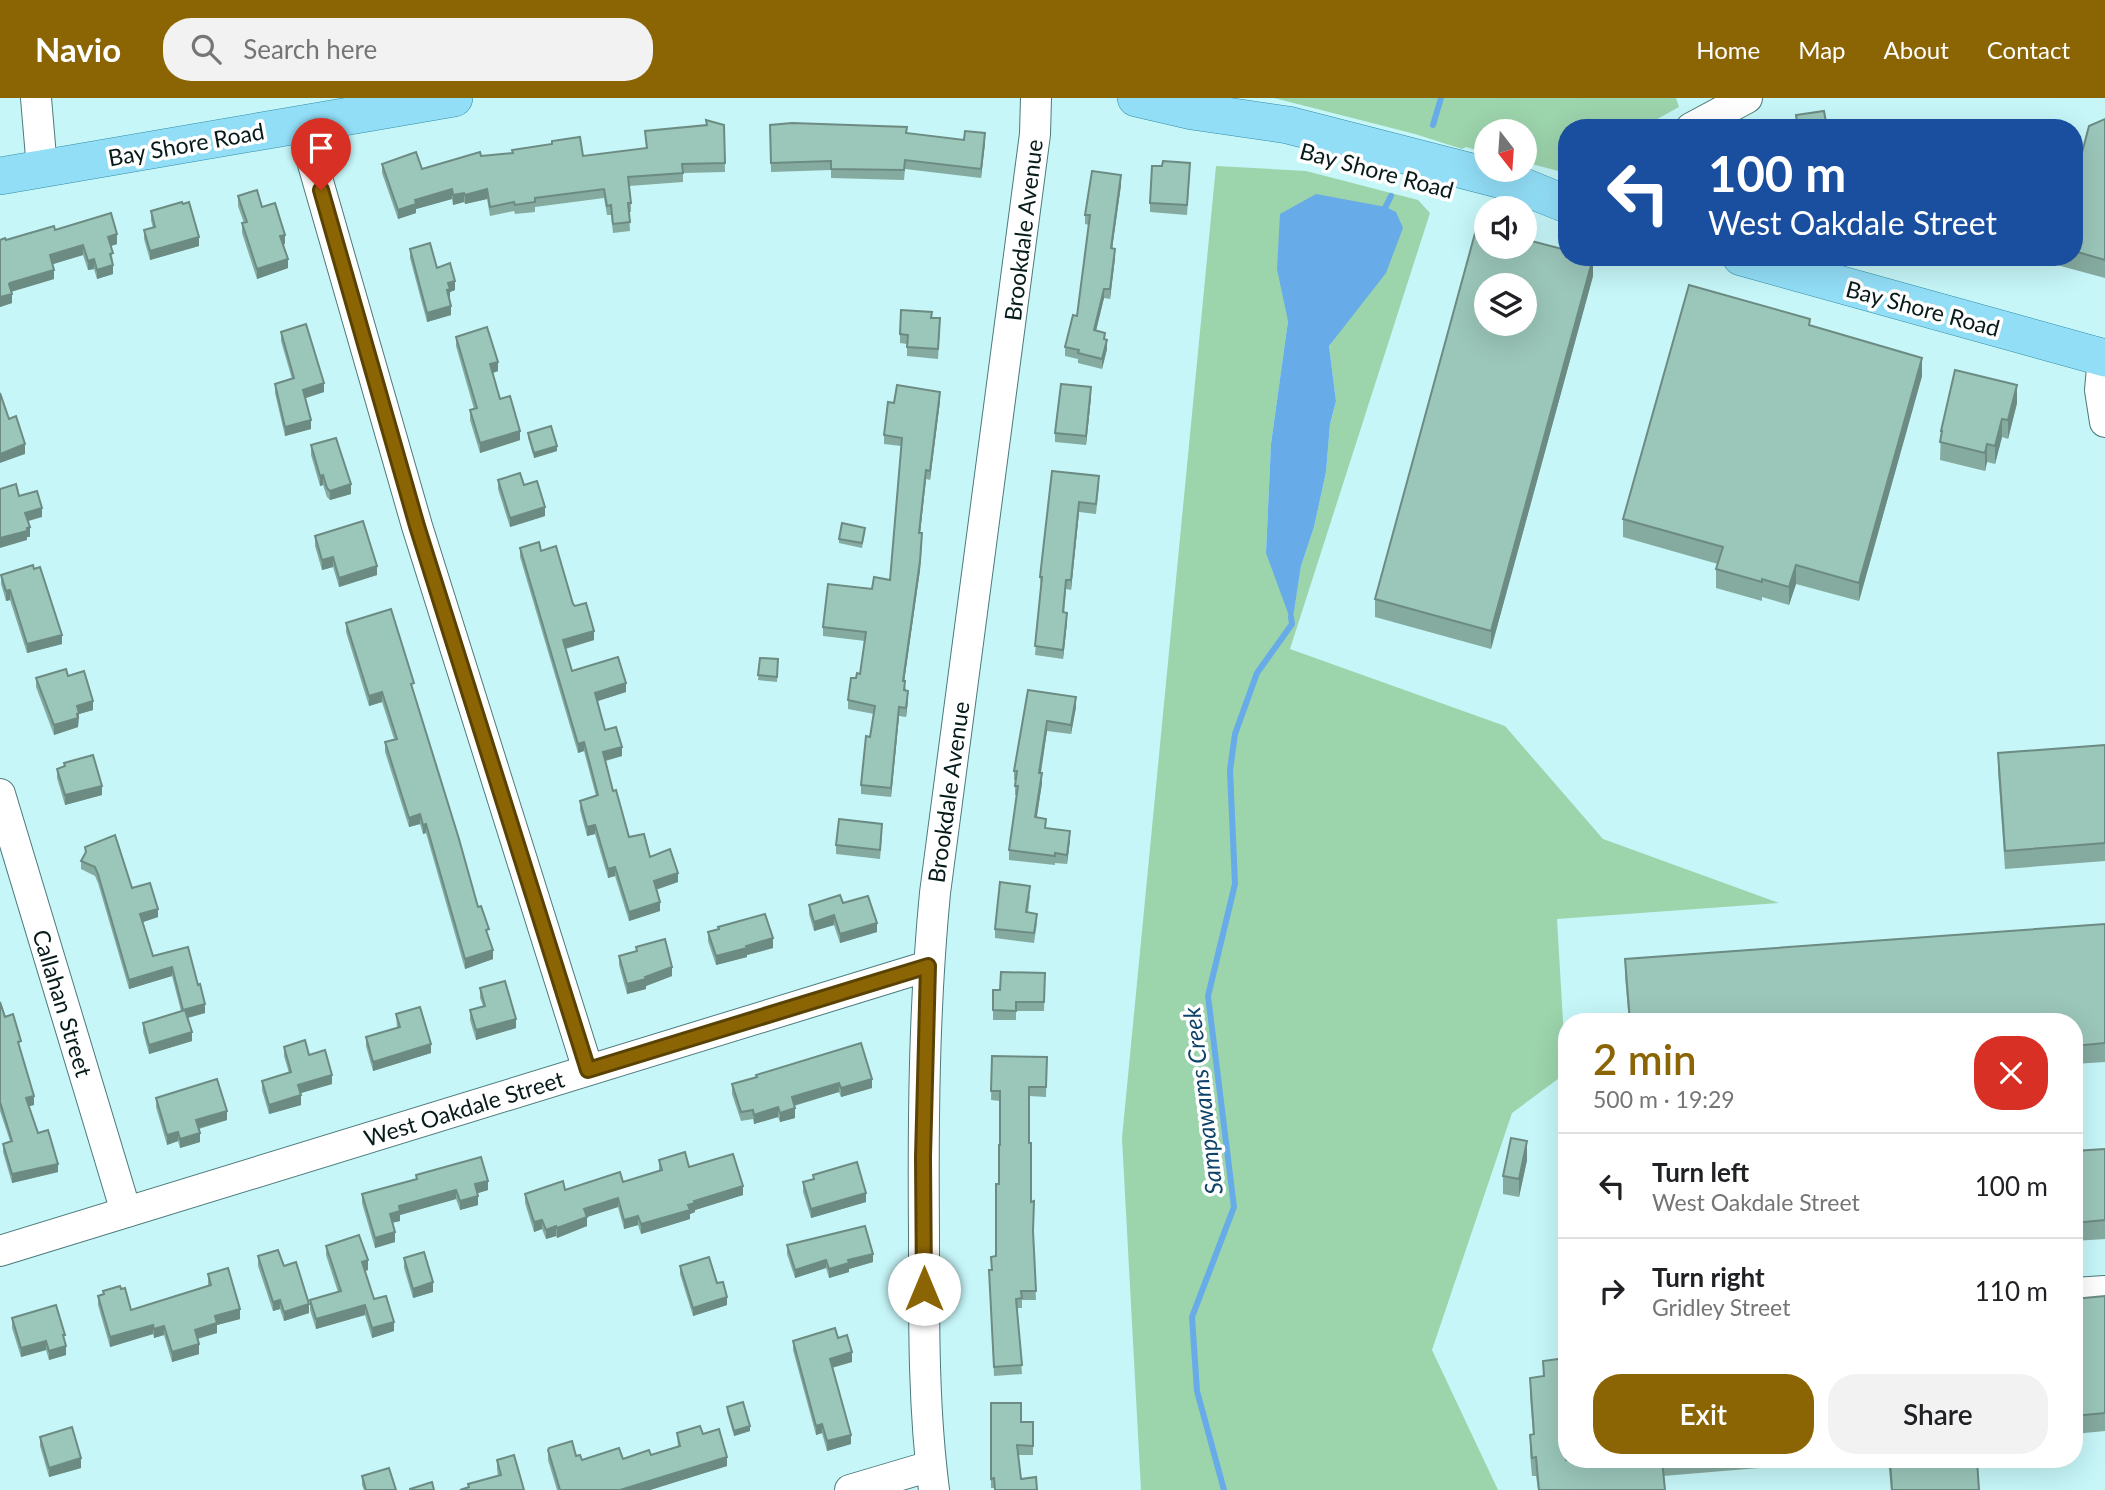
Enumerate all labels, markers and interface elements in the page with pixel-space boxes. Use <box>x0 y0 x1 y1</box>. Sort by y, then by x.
search box <box>163 18 653 81</box>
text: Navio <box>35 29 121 69</box>
icon: search <box>187 30 225 68</box>
text: Search here <box>243 33 377 65</box>
text: Home <box>1696 35 1760 64</box>
text: Map <box>1798 35 1846 64</box>
text: About <box>1884 35 1949 64</box>
text: Contact <box>1987 35 2070 64</box>
street label: Bay Shore Road <box>106 116 266 172</box>
pin <box>291 118 351 190</box>
north arrow <box>1474 119 1536 182</box>
map controls <box>1474 119 1537 336</box>
icon: arrive <box>302 129 340 167</box>
street label: Bay Shore Road <box>1297 136 1457 204</box>
street label: Brookdale Avenue <box>998 138 1048 322</box>
text: 100 m <box>1708 144 1846 202</box>
icon: left <box>1593 147 1684 238</box>
button: sound <box>1474 196 1537 259</box>
text: West Oakdale Street <box>1708 203 1997 242</box>
button: layers <box>1474 273 1537 336</box>
street label: Bay Shore Road <box>1843 274 2003 342</box>
street label: Brookdale Avenue <box>921 700 975 884</box>
street label: Callahan Street <box>27 926 99 1081</box>
water label: Sampawams Creek <box>1176 1005 1228 1196</box>
text: 2 min <box>1593 1034 1697 1084</box>
button: close <box>1974 1036 2048 1110</box>
street label: West Oakdale Street <box>361 1064 568 1152</box>
text: 500 m · 19:29 <box>1593 1085 1735 1113</box>
text: Turn left <box>1652 1156 1749 1188</box>
icon: left <box>1593 1167 1631 1205</box>
text: 100 m <box>1975 1170 2048 1202</box>
text: West Oakdale Street <box>1652 1188 1860 1216</box>
position arrow <box>887 1252 961 1326</box>
text: Turn right <box>1652 1261 1765 1293</box>
icon: right <box>1593 1272 1631 1310</box>
text: 110 m <box>1975 1275 2048 1307</box>
text: Gridley Street <box>1652 1293 1790 1321</box>
button: Exit <box>1593 1374 1814 1454</box>
button: Share <box>1828 1374 2048 1454</box>

